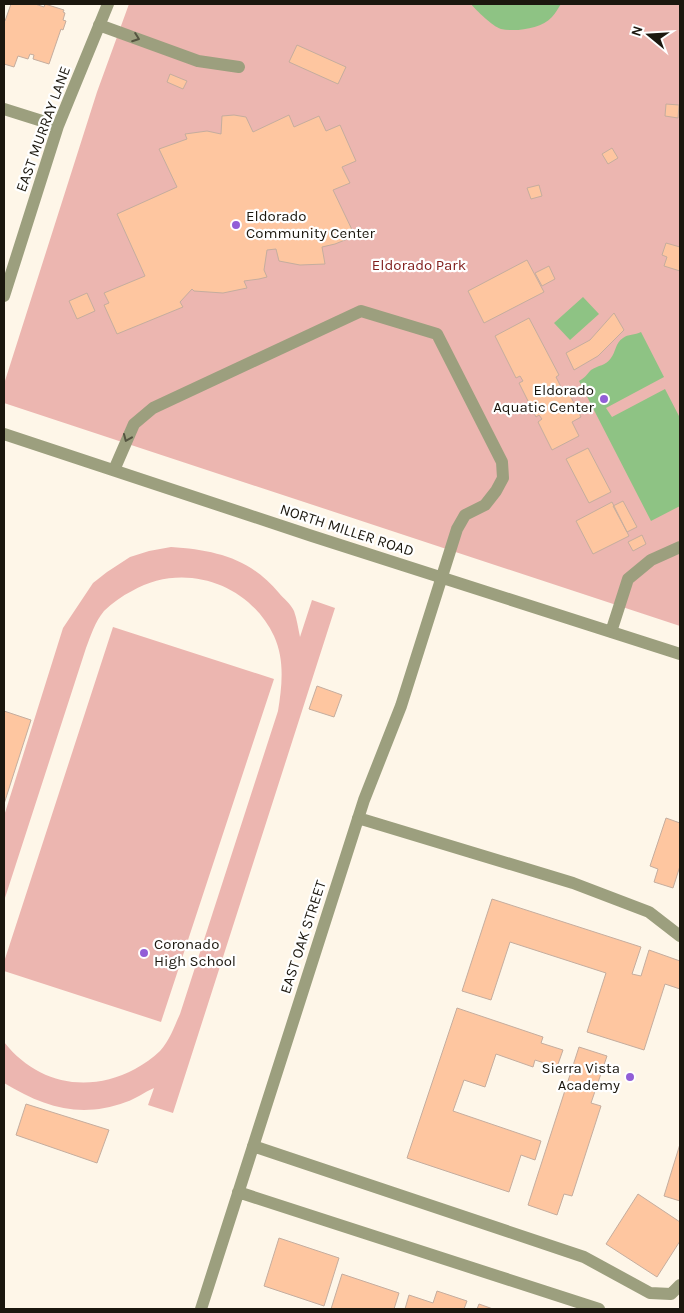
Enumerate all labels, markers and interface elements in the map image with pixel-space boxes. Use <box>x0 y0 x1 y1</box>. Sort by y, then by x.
north arrow <box>624 10 674 60</box>
text: N <box>627 24 647 39</box>
one-way arrow <box>131 32 139 42</box>
street label: EAST MURRAY LANE <box>12 64 74 194</box>
place label: Eldorado Community Center <box>246 207 376 242</box>
marker: Eldorado Community Center <box>230 219 242 231</box>
park label: Eldorado Park <box>372 256 466 274</box>
place label: Eldorado Aquatic Center <box>493 381 595 416</box>
marker: Eldorado Aquatic Center <box>598 393 610 405</box>
one-way arrow <box>123 433 134 442</box>
street label: NORTH MILLER ROAD <box>278 500 416 560</box>
street label: EAST OAK STREET <box>276 878 330 996</box>
place label: Coronado High School <box>154 935 236 970</box>
marker: Coronado High School <box>138 947 150 959</box>
place label: Sierra Vista Academy <box>541 1059 620 1094</box>
marker: Sierra Vista Academy <box>624 1071 636 1083</box>

